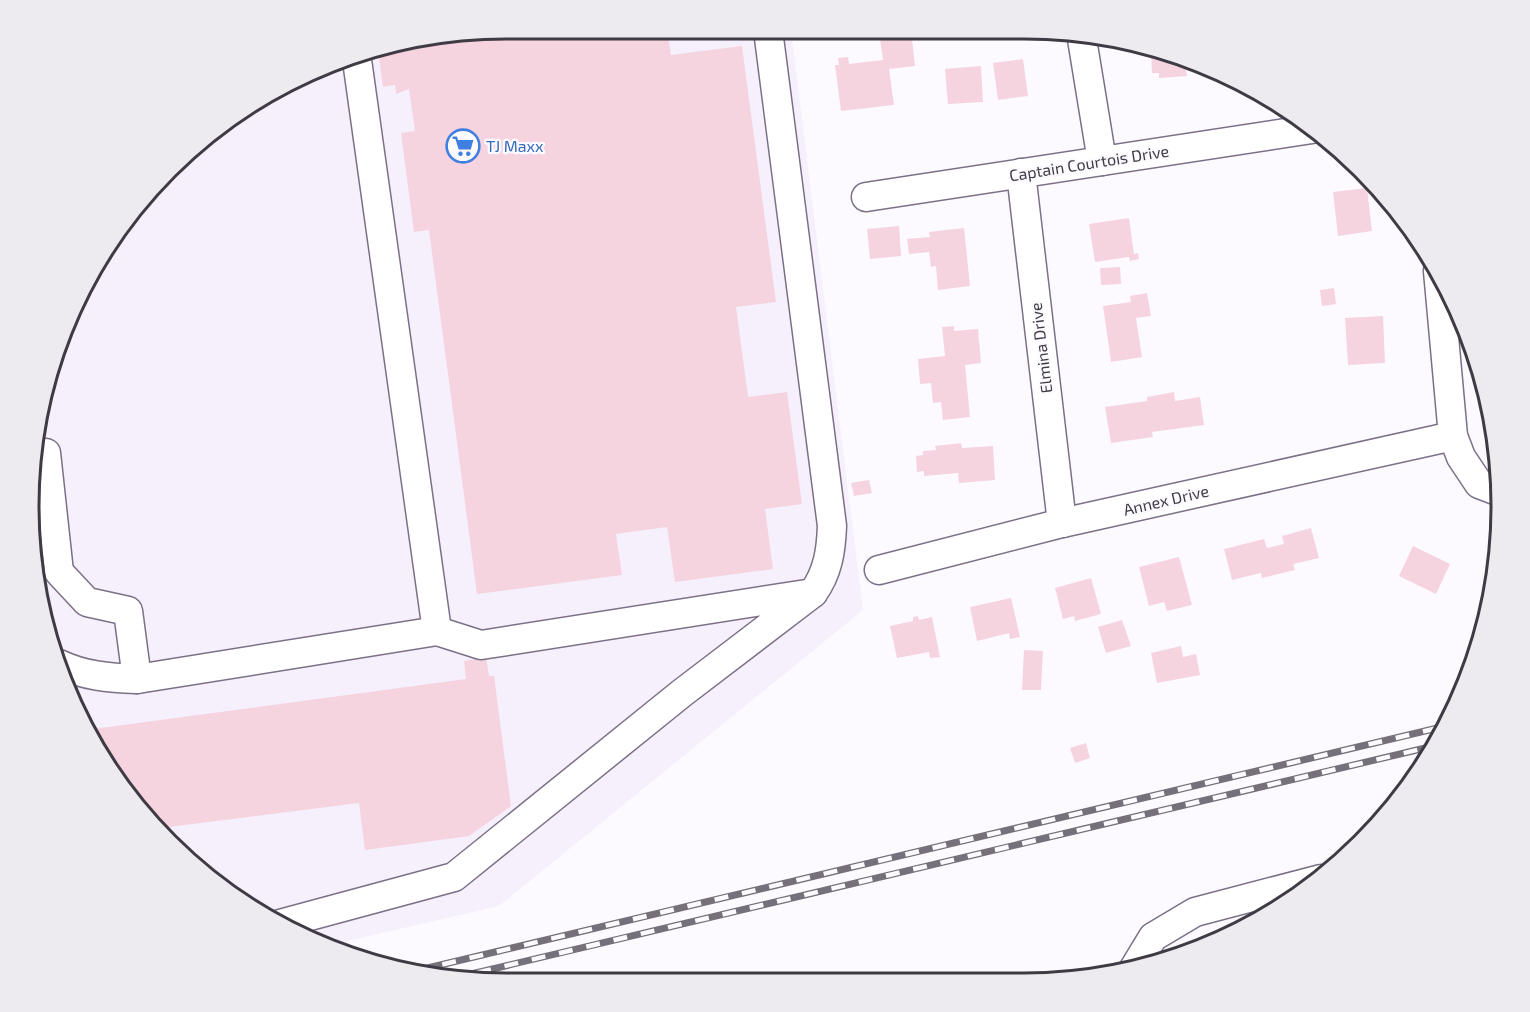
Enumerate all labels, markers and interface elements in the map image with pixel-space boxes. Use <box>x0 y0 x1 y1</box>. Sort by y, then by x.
supermarket icon: TJ Maxx <box>445 128 481 164</box>
place label: TJ Maxx <box>486 136 544 155</box>
street label: Captain Courtois Drive <box>1008 140 1170 185</box>
street label: Elmina Drive <box>1026 302 1055 395</box>
street label: Annex Drive <box>1121 480 1210 519</box>

